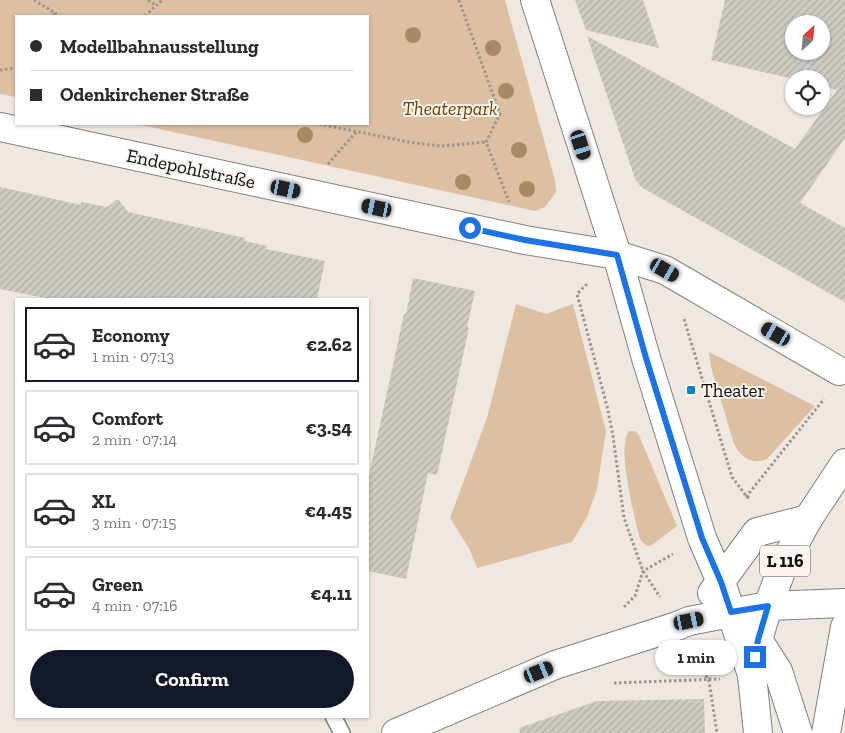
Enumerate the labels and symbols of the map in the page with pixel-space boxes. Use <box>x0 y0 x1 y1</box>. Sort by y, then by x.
north arrow <box>785 15 830 60</box>
park label: Theaterpark <box>403 97 497 120</box>
car <box>569 128 592 162</box>
street label: Endepohlstraße <box>124 144 257 193</box>
car <box>269 179 302 199</box>
car <box>360 198 393 218</box>
route start <box>459 217 481 239</box>
car <box>648 256 681 284</box>
car <box>759 320 792 348</box>
place label: Theater <box>701 379 766 402</box>
marker: Theater <box>685 384 697 396</box>
road number: L 116 <box>760 546 810 576</box>
car <box>672 611 705 631</box>
callout: 1 min <box>655 640 738 674</box>
route end <box>744 646 766 668</box>
car <box>522 659 555 685</box>

